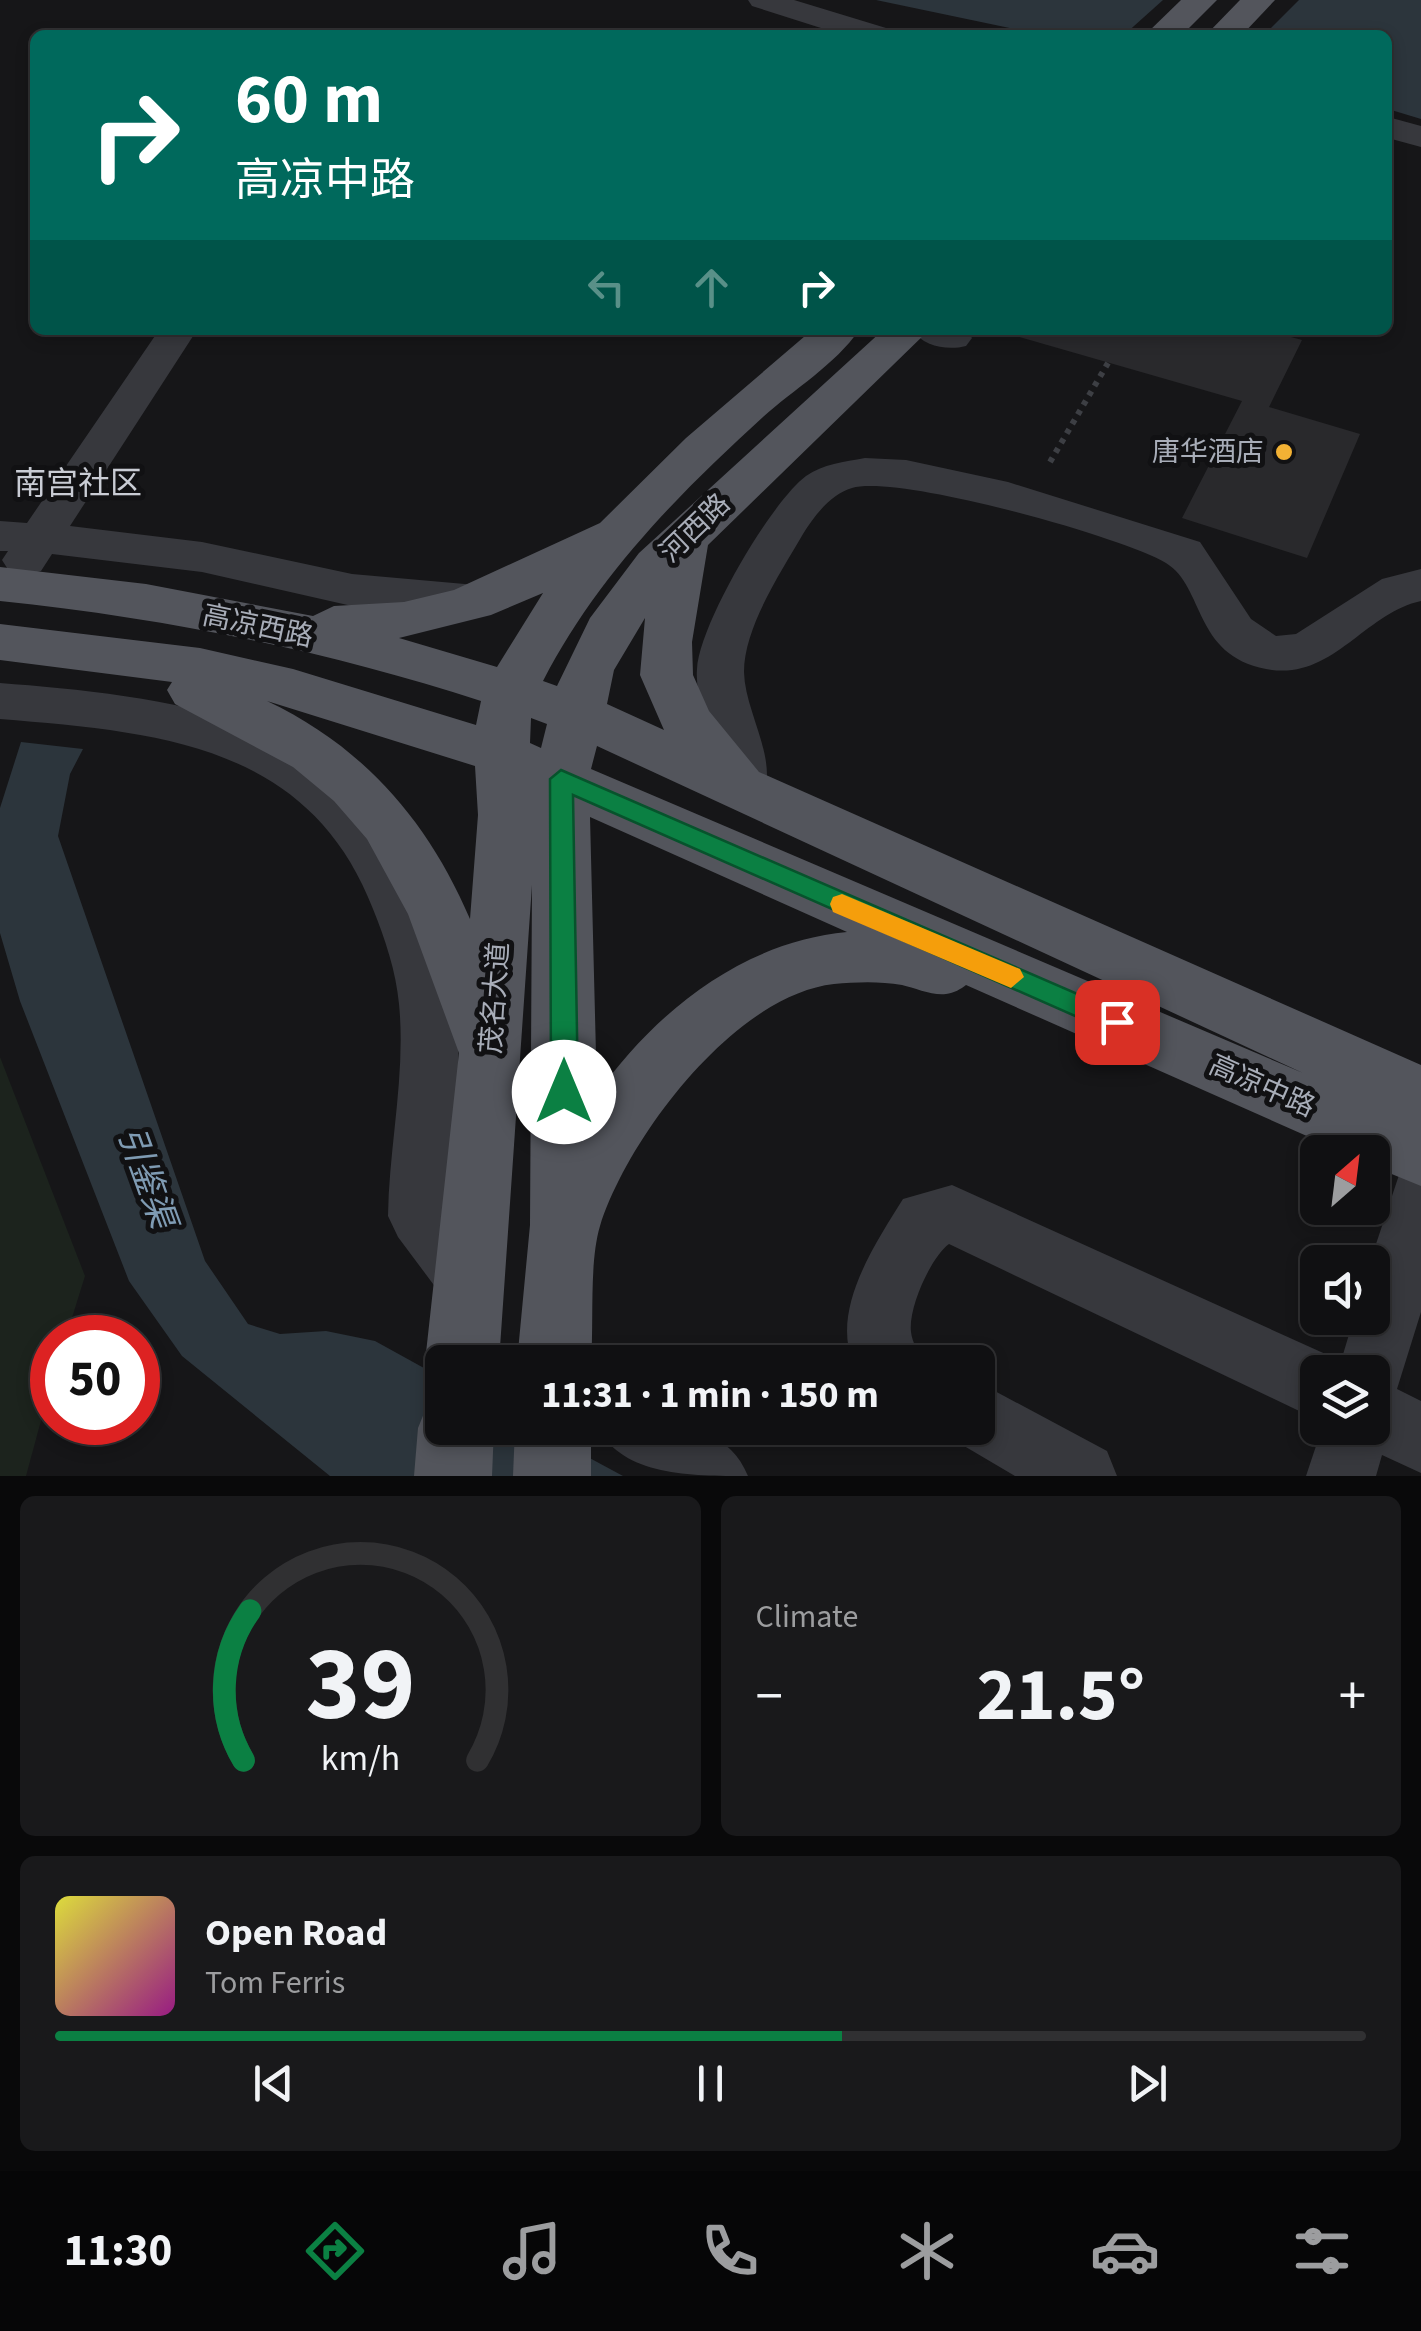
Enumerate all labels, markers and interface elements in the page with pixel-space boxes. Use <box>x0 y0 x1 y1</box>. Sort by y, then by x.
text: 60 m <box>235 50 383 150</box>
icon: right <box>70 70 200 200</box>
text: 高凉中路 <box>235 149 415 213</box>
icon: left <box>579 260 634 315</box>
icon: ahead <box>684 260 739 315</box>
icon: right <box>789 260 844 315</box>
place label: 唐华酒店 <box>1152 432 1264 472</box>
marker: 唐华酒店 <box>1273 441 1295 463</box>
district label: 南宫社区 <box>14 461 142 507</box>
street label: 河西路 <box>651 484 739 572</box>
street label: 高凉西路 <box>199 595 317 657</box>
street label: 茂名大道 <box>471 941 519 1055</box>
pin <box>1075 980 1160 1065</box>
icon: arrive <box>1090 995 1145 1050</box>
position arrow <box>512 1040 616 1144</box>
street label: 高凉中路 <box>1203 1045 1321 1127</box>
water label: 引鉴渠 <box>105 1119 189 1240</box>
north arrow <box>1300 1135 1390 1225</box>
map controls <box>1300 1135 1390 1445</box>
button: sound <box>1300 1245 1390 1335</box>
speed limit sign: 50 <box>30 1315 160 1445</box>
button: layers <box>1300 1355 1390 1445</box>
text: 11:31 · 1 min · 150 m <box>541 1368 879 1422</box>
text: Climate <box>756 1594 858 1640</box>
text: 39 <box>305 1612 415 1760</box>
text: 21.5° <box>976 1642 1145 1749</box>
text: − <box>756 1658 783 1736</box>
text: + <box>1339 1658 1366 1736</box>
text: km/h <box>321 1733 400 1784</box>
text: Open Road <box>205 1906 387 1960</box>
text: Tom Ferris <box>205 1960 345 2006</box>
icon: previous <box>246 2056 301 2111</box>
icon: pause <box>683 2056 738 2111</box>
icon: next <box>1120 2056 1175 2111</box>
icon: directions <box>300 2216 370 2286</box>
icon: music <box>497 2216 567 2286</box>
icon: phone <box>695 2216 765 2286</box>
icon: climate <box>892 2216 962 2286</box>
icon: car <box>1090 2216 1160 2286</box>
icon: filters <box>1287 2216 1357 2286</box>
text: 11:30 <box>64 2219 172 2283</box>

